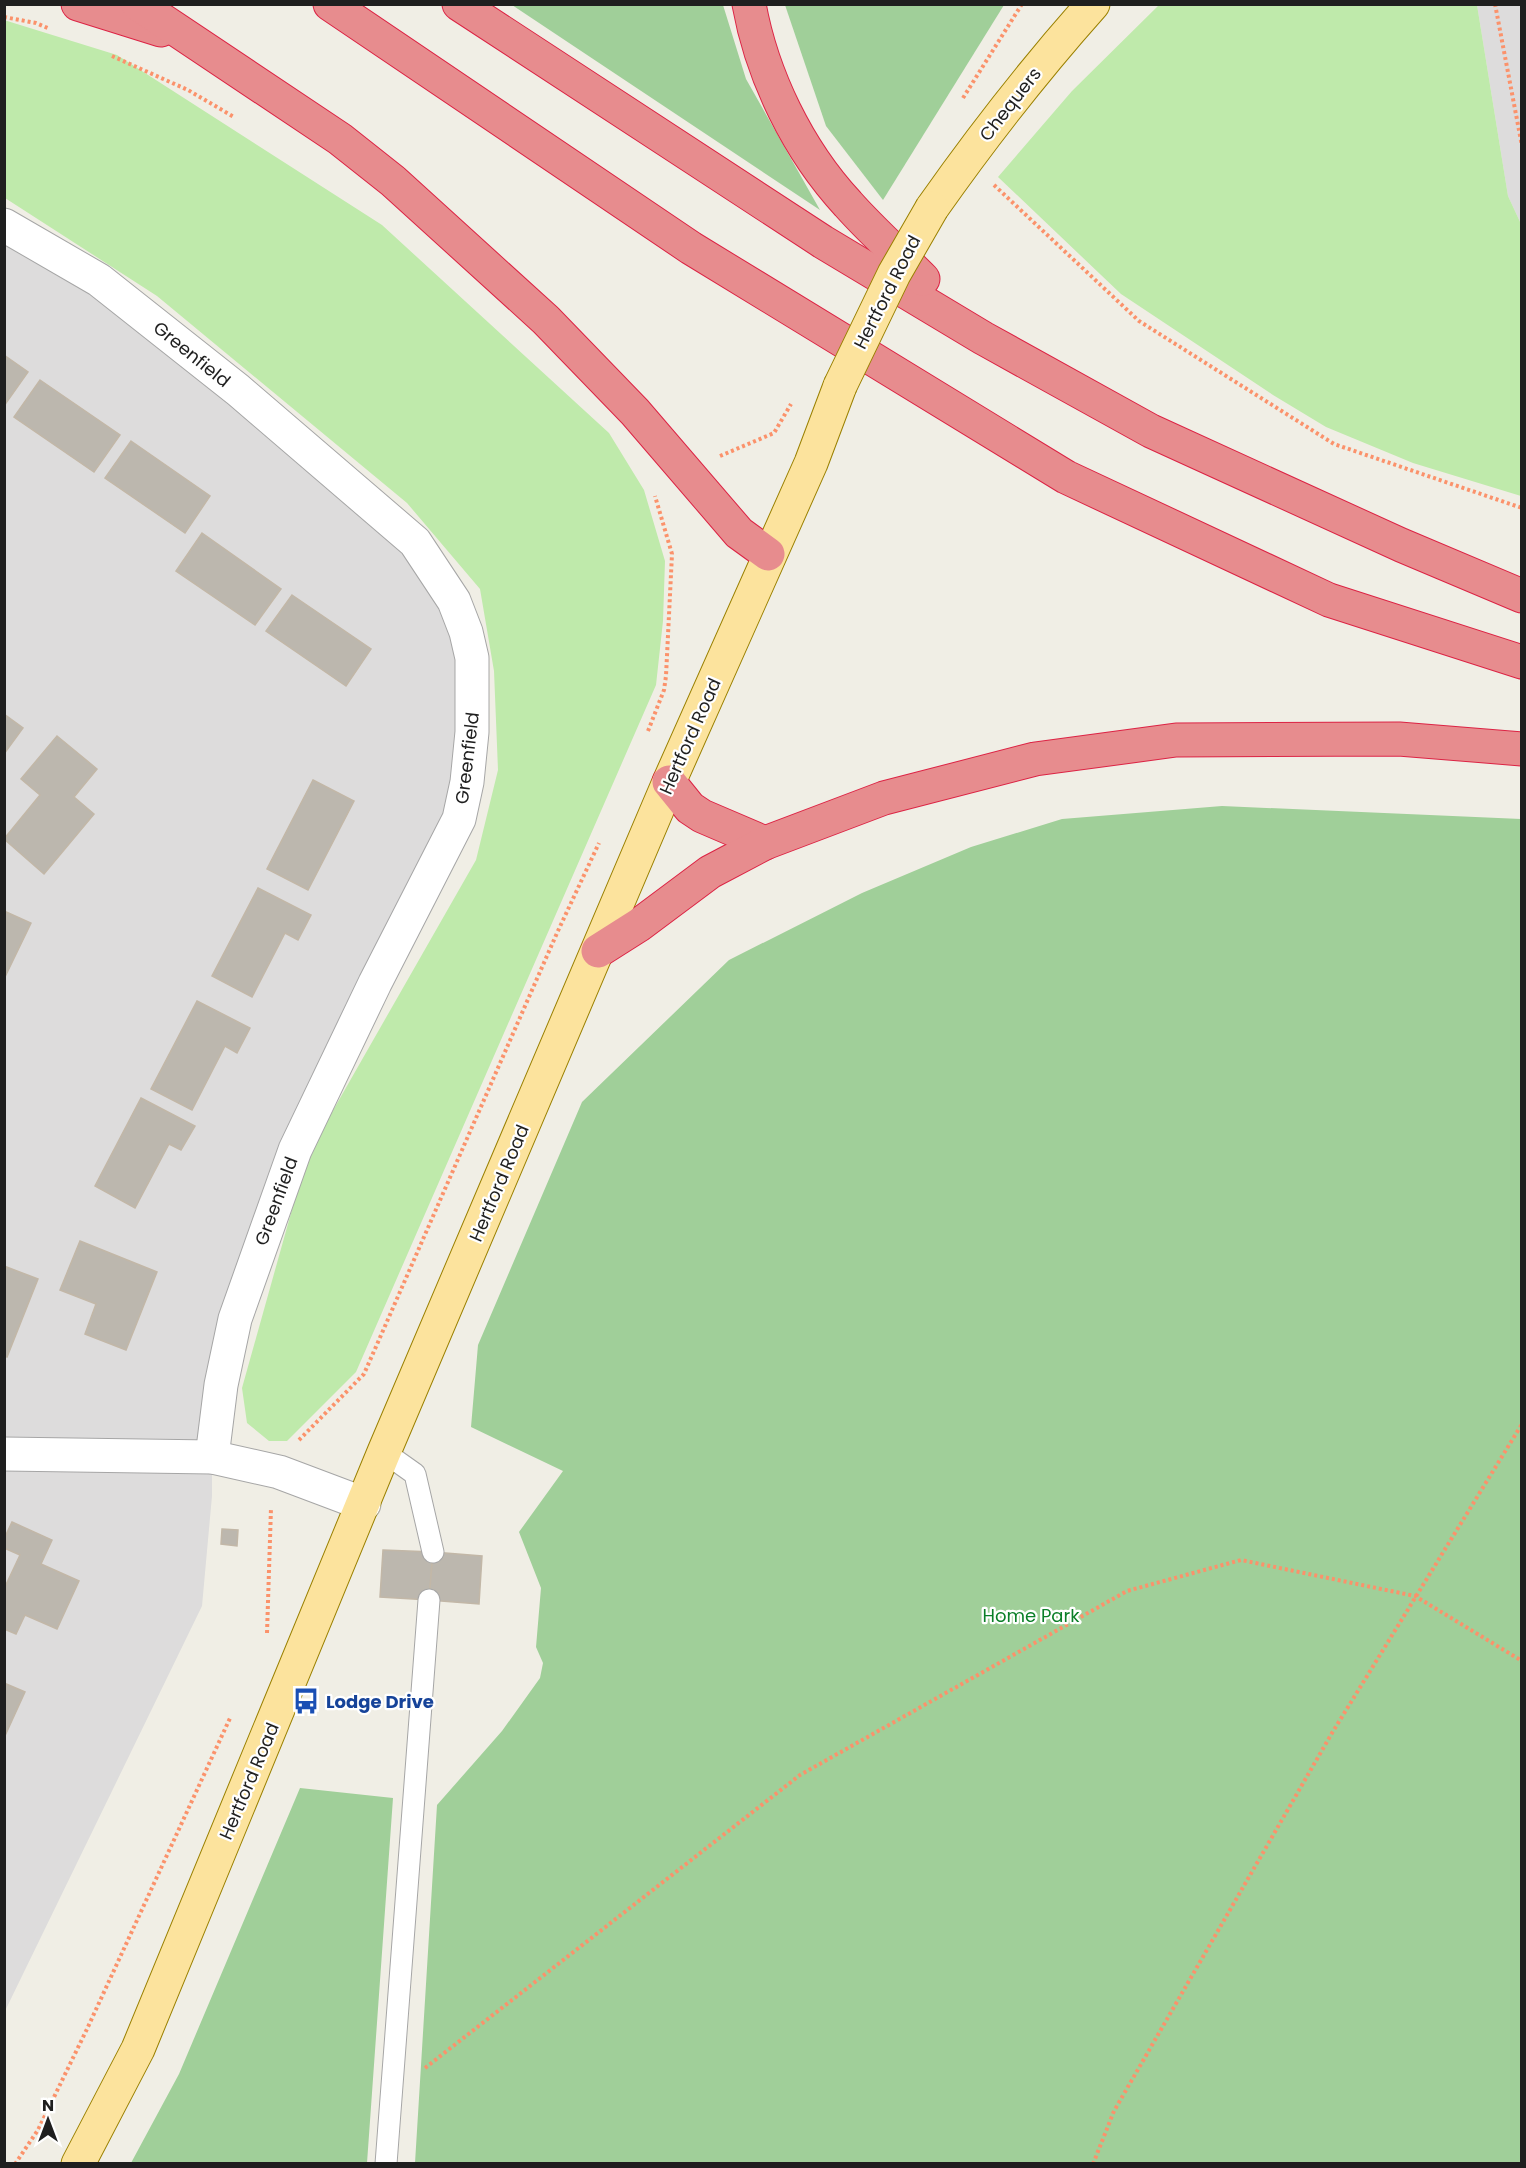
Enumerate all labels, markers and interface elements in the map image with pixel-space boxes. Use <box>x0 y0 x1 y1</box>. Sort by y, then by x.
street label: Chequers <box>973 62 1047 146</box>
street label: Hertford Road <box>848 231 926 353</box>
street label: Greenfield <box>148 315 236 393</box>
street label: Hertford Road <box>653 674 727 798</box>
street label: Greenfield <box>449 710 485 806</box>
street label: Hertford Road <box>463 1121 535 1245</box>
street label: Greenfield <box>248 1153 304 1249</box>
park label: Home Park <box>982 1603 1080 1628</box>
bus stop icon: Lodge Drive <box>291 1686 321 1716</box>
place label: Lodge Drive <box>326 1689 434 1714</box>
street label: Hertford Road <box>213 1719 285 1843</box>
north arrow <box>18 2090 78 2150</box>
text: N <box>42 2094 54 2117</box>

